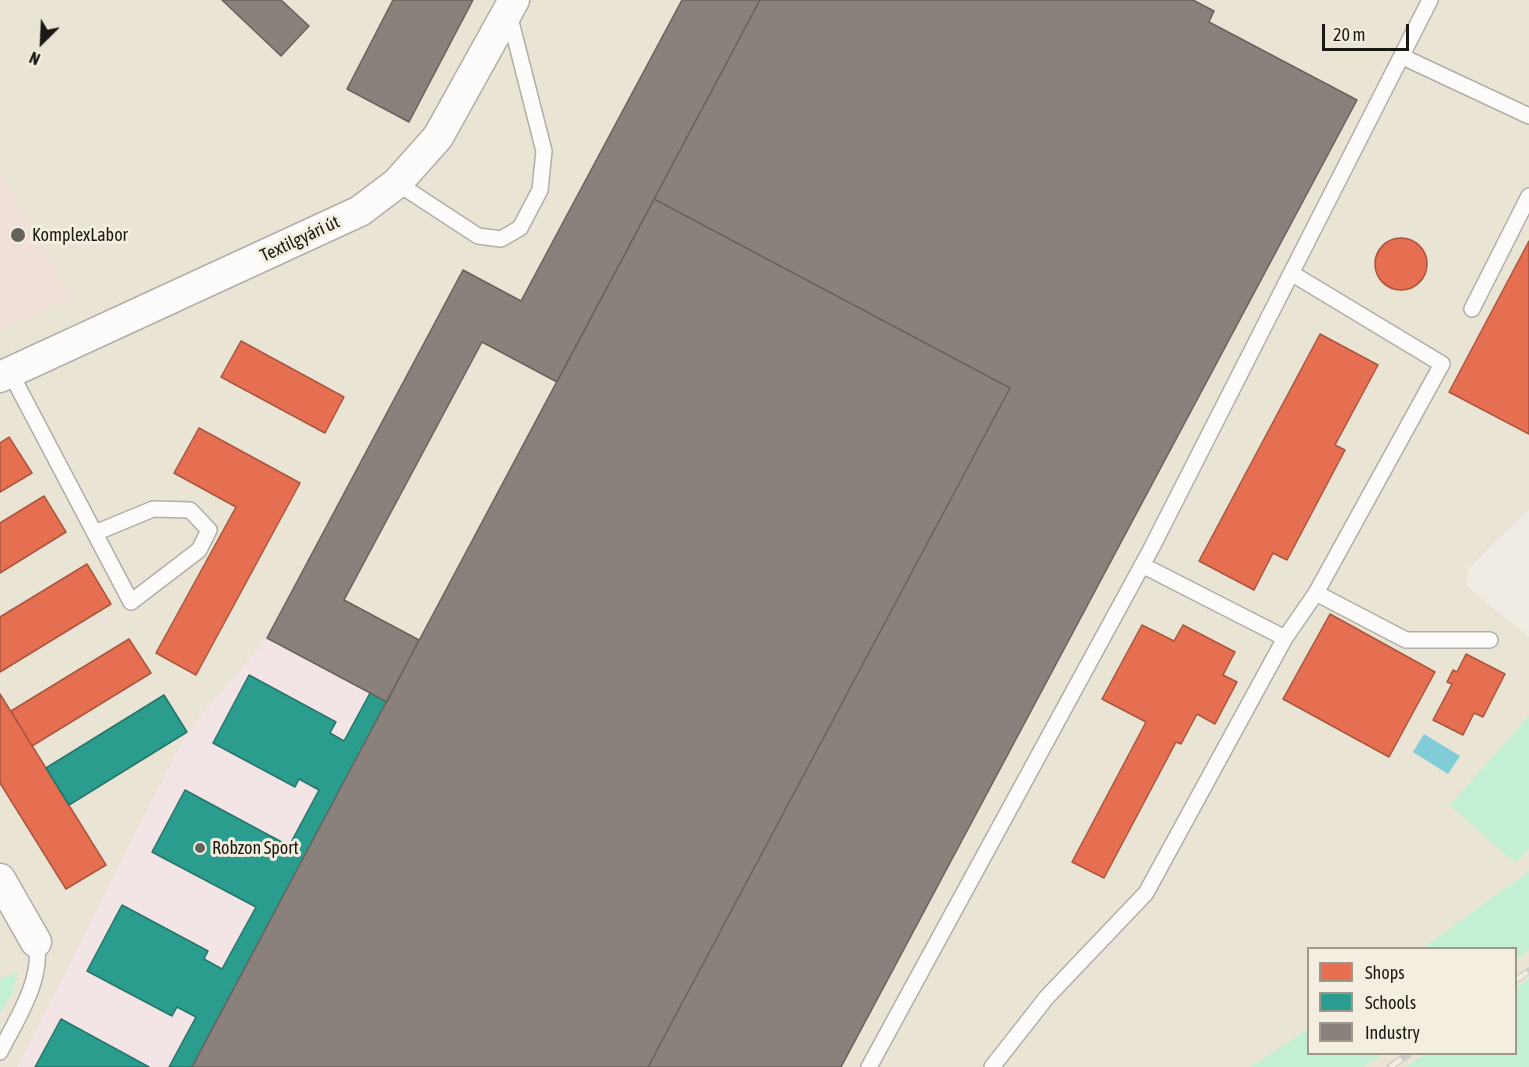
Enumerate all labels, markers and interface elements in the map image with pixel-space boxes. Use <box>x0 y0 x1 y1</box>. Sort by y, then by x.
north arrow <box>12 12 72 72</box>
scale bar <box>1325 12 1412 50</box>
text: 20 m <box>1333 24 1365 45</box>
text: N <box>27 48 43 69</box>
street label: Textilgyári út <box>257 211 343 267</box>
place label: KomplexLabor <box>32 224 128 246</box>
marker: KomplexLabor <box>9 226 27 244</box>
place label: Robzon Sport <box>212 837 299 859</box>
marker: Robzon Sport <box>193 841 207 855</box>
legend <box>1307 947 1517 1055</box>
text: Shops <box>1365 962 1405 983</box>
text: Schools <box>1365 992 1416 1013</box>
text: Industry <box>1365 1022 1420 1043</box>

